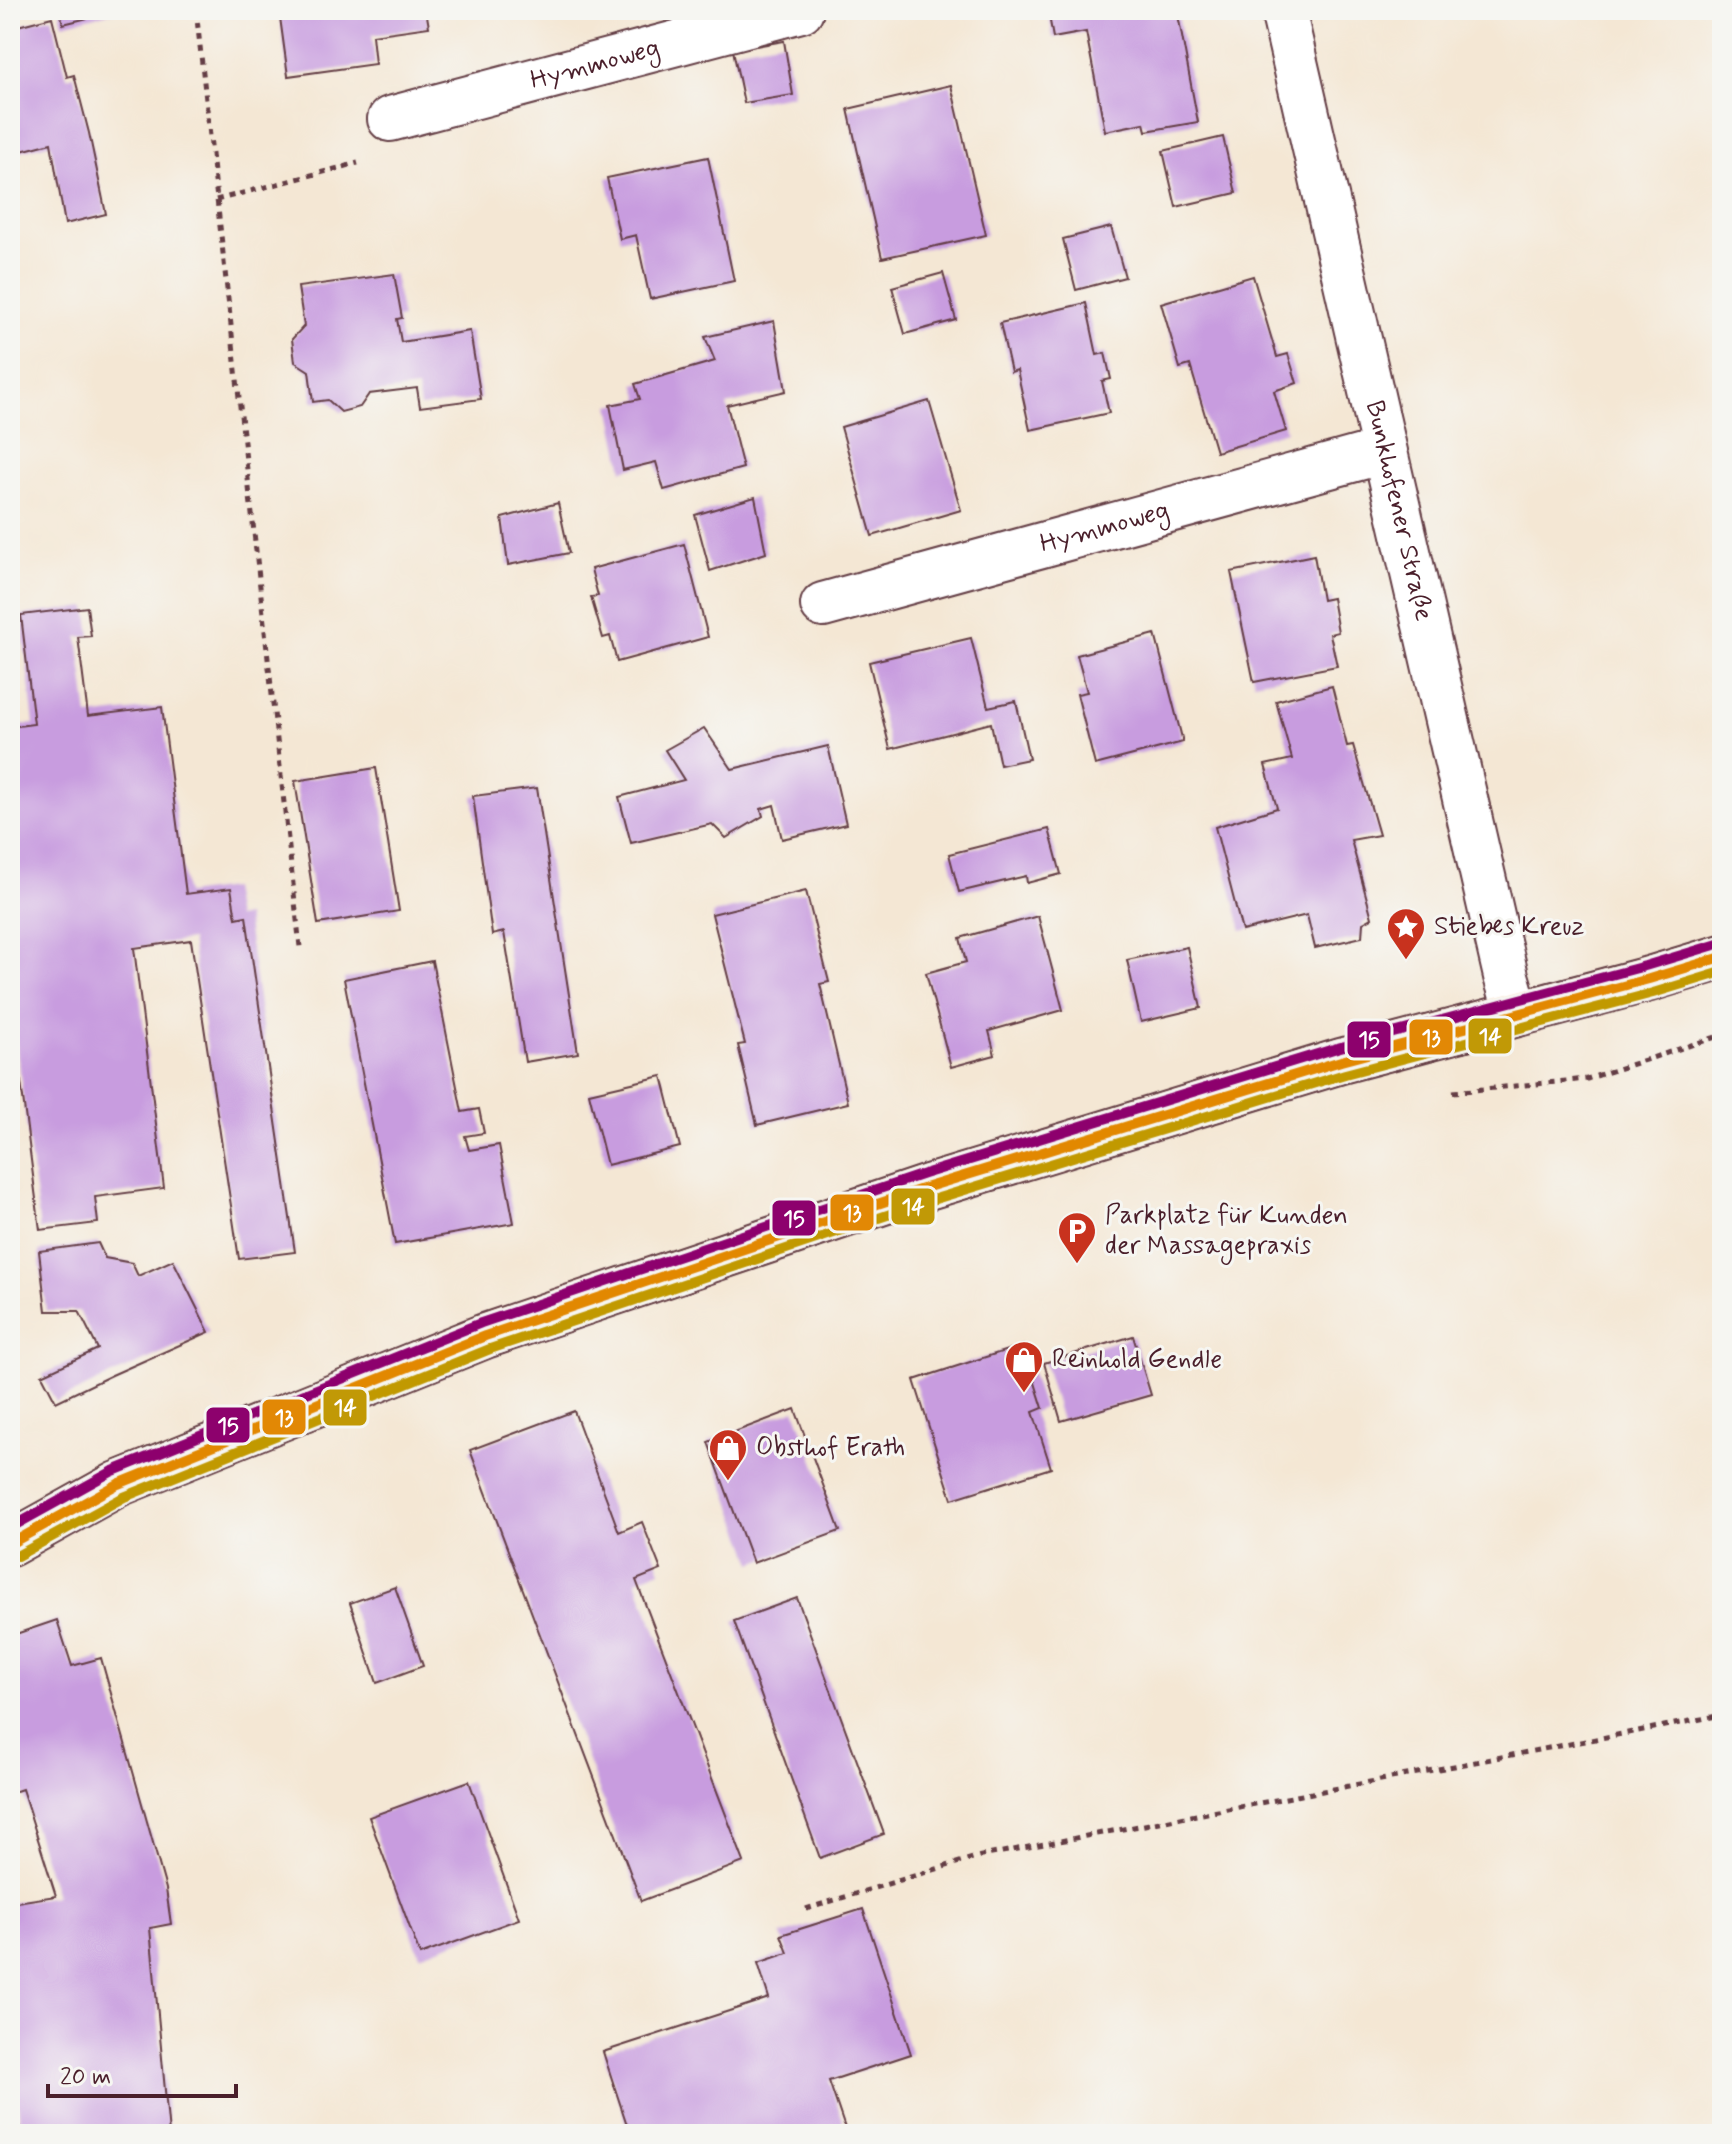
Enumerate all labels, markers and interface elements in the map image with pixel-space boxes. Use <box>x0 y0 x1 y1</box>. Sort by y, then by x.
street label: Hymmoweg <box>527 31 664 98</box>
street label: Bunkhofener Straße <box>1357 397 1441 624</box>
street label: Hymmoweg <box>1036 494 1173 562</box>
place icon: Stiebes Kreuz <box>1385 906 1427 961</box>
place label: Stiebes Kreuz <box>1434 910 1584 944</box>
line badge: 14 <box>1467 1017 1513 1055</box>
line badge: 13 <box>1408 1018 1454 1056</box>
line badge: 15 <box>1346 1020 1392 1059</box>
text: 14 <box>1478 1024 1502 1052</box>
text: 13 <box>1421 1025 1441 1053</box>
text: 15 <box>1358 1027 1380 1055</box>
line badge: 14 <box>890 1187 936 1226</box>
line badge: 13 <box>829 1193 875 1232</box>
text: 14 <box>901 1194 925 1222</box>
line badge: 15 <box>771 1199 817 1237</box>
place label: Parkplatz für Kunden der Massagepraxis <box>1105 1199 1348 1265</box>
text: 13 <box>842 1200 862 1228</box>
text: 15 <box>783 1206 805 1234</box>
parking icon: Parkplatz für Kunden der Massagepraxis <box>1056 1210 1098 1265</box>
shop icon: Reinhold Gendle <box>1003 1339 1045 1394</box>
place label: Reinhold Gendle <box>1052 1343 1222 1377</box>
line badge: 14 <box>322 1388 368 1427</box>
text: 14 <box>333 1395 357 1423</box>
line badge: 13 <box>261 1398 307 1436</box>
text: 13 <box>274 1405 294 1433</box>
line badge: 15 <box>205 1406 251 1444</box>
text: 15 <box>217 1413 239 1441</box>
shop icon: Obsthof Erath <box>707 1427 749 1482</box>
place label: Obsthof Erath <box>756 1431 905 1465</box>
scale bar <box>48 2048 236 2098</box>
text: 20 m <box>60 2062 111 2093</box>

